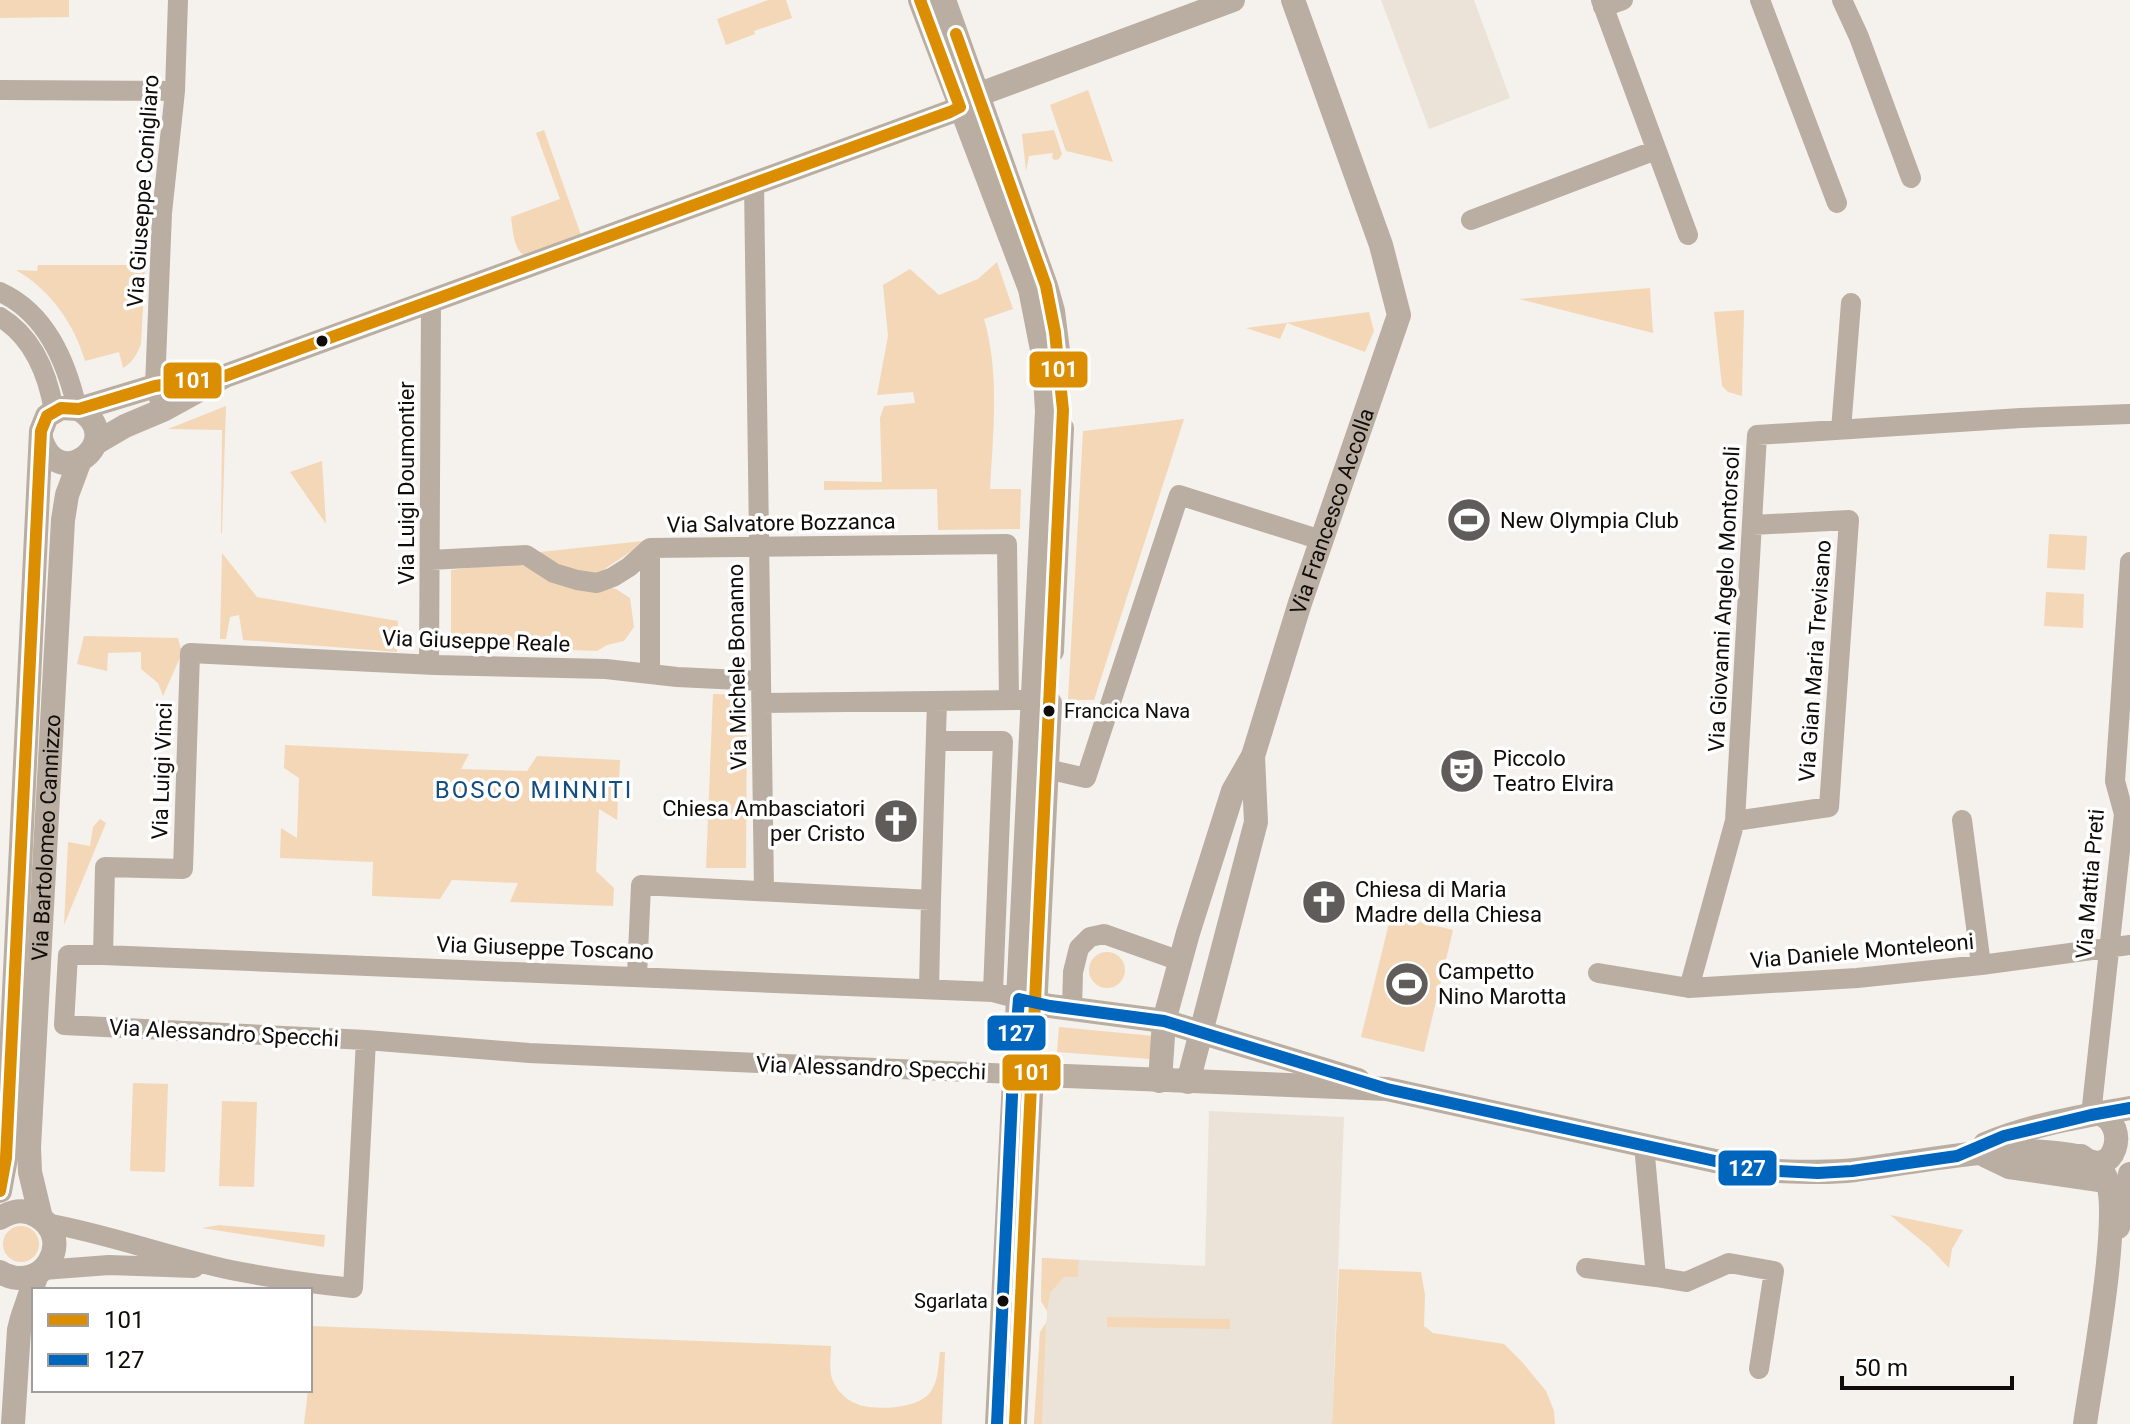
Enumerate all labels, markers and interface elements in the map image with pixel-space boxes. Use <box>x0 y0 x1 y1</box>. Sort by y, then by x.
street label: Via Giuseppe Conigliaro <box>122 74 164 308</box>
unlabelled marker <box>314 333 330 349</box>
line badge: 101 <box>1028 350 1089 389</box>
text: 101 <box>1040 357 1078 382</box>
line badge: 101 <box>162 361 223 400</box>
text: 101 <box>174 368 212 393</box>
street label: Via Luigi Doumontier <box>394 381 419 585</box>
street label: Via Francesco Accolla <box>1285 405 1379 617</box>
street label: Via Giovanni Angelo Montorsoli <box>1703 445 1745 753</box>
sports icon: New Olympia Club <box>1445 496 1493 544</box>
place label: New Olympia Club <box>1500 508 1679 533</box>
street label: Via Salvatore Bozzanca <box>666 509 896 537</box>
street label: Via Gian Maria Trevisano <box>1794 539 1836 783</box>
street label: Via Michele Bonanno <box>723 564 751 770</box>
street label: Via Giuseppe Reale <box>381 625 571 657</box>
place label: Francica Nava <box>1064 699 1190 723</box>
street label: Via Luigi Vinci <box>147 702 177 840</box>
marker: Francica Nava <box>1041 703 1057 719</box>
street label: Via Bartolomeo Cannizzo <box>27 714 65 962</box>
place label: Piccolo Teatro Elvira <box>1493 746 1614 796</box>
theatre icon: Piccolo Teatro Elvira <box>1438 747 1486 795</box>
district label: BOSCO MINNITI <box>435 776 633 804</box>
place label: Chiesa Ambasciatori per Cristo <box>662 796 865 846</box>
church icon: Chiesa Ambasciatori per Cristo <box>872 797 920 845</box>
street label: Via Mattia Preti <box>2071 808 2109 960</box>
place label: Chiesa di Maria Madre della Chiesa <box>1355 877 1542 927</box>
church icon: Chiesa di Maria Madre della Chiesa <box>1300 878 1348 926</box>
street label: Via Daniele Monteleoni <box>1749 929 1975 973</box>
street label: Via Giuseppe Toscano <box>436 932 654 964</box>
place label: Campetto Nino Marotta <box>1438 959 1567 1009</box>
sports icon: Campetto Nino Marotta <box>1383 960 1431 1008</box>
street label: Via Alessandro Specchi <box>108 1014 340 1052</box>
line badge: 127 <box>986 1014 1047 1052</box>
text: 127 <box>997 1021 1035 1046</box>
street label: Via Alessandro Specchi <box>756 1051 986 1085</box>
line badge: 101 <box>1001 1053 1062 1092</box>
text: 101 <box>1013 1060 1051 1085</box>
line badge: 127 <box>1717 1149 1778 1187</box>
text: 127 <box>1728 1156 1766 1181</box>
legend <box>32 1288 312 1392</box>
place label: Sgarlata <box>914 1289 988 1313</box>
marker: Sgarlata <box>995 1293 1011 1309</box>
text: 101 <box>104 1306 144 1334</box>
scale bar <box>1842 1340 2012 1390</box>
text: 127 <box>104 1346 144 1374</box>
text: 50 m <box>1854 1354 1908 1382</box>

